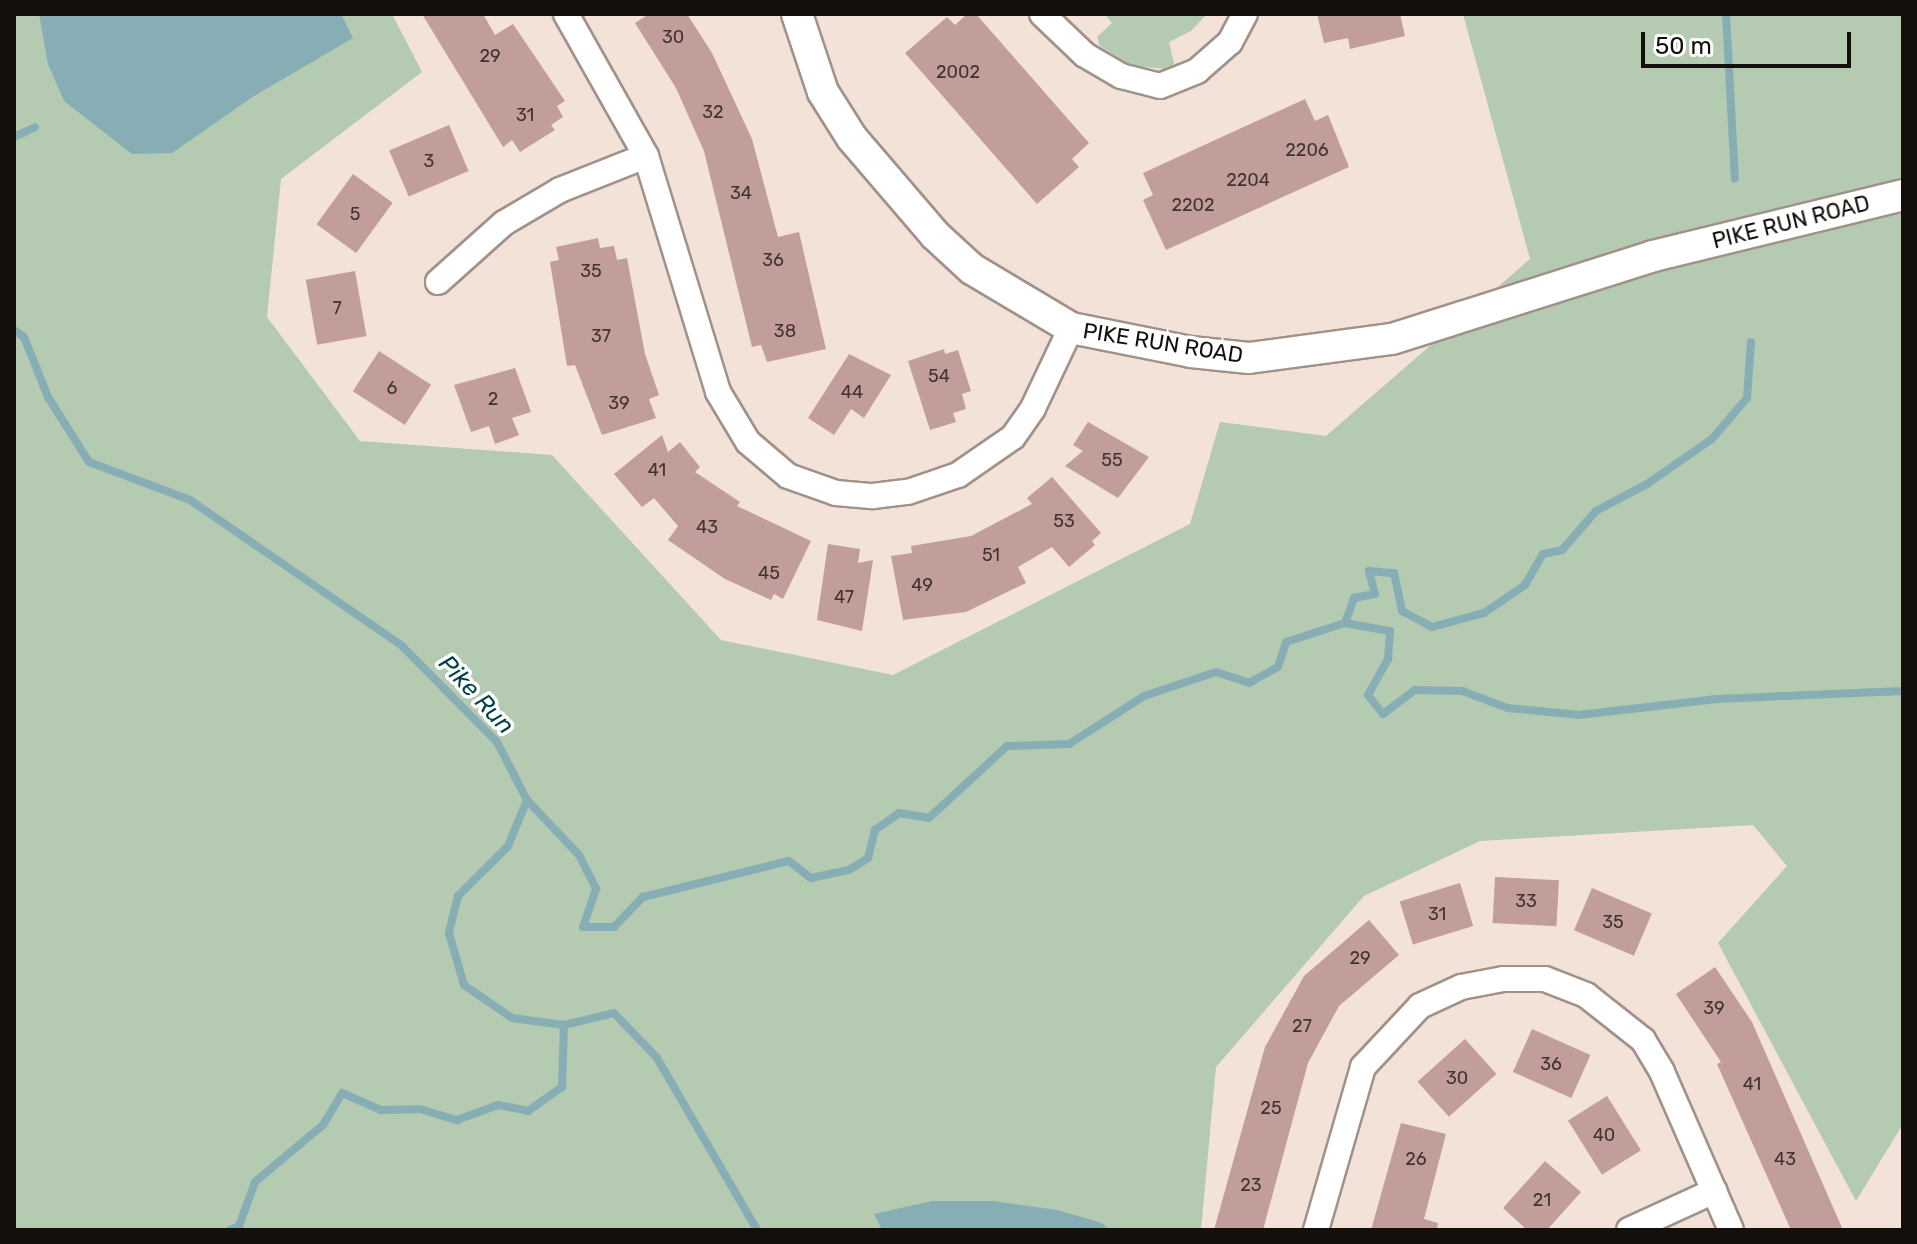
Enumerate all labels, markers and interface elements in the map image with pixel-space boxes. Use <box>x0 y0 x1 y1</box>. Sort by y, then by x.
scale bar <box>1645 16 1855 66</box>
house number: 30 <box>662 26 684 48</box>
text: 50 m <box>1655 32 1712 60</box>
house number: 29 <box>479 45 501 67</box>
house number: 2002 <box>936 61 980 83</box>
house number: 32 <box>702 101 724 123</box>
house number: 31 <box>516 104 534 126</box>
house number: 2206 <box>1285 139 1329 161</box>
house number: 3 <box>424 150 434 172</box>
house number: 2204 <box>1226 169 1270 191</box>
house number: 34 <box>730 182 752 204</box>
street label: PIKE RUN ROAD <box>1709 190 1873 254</box>
house number: 2202 <box>1171 194 1215 216</box>
house number: 5 <box>350 203 360 225</box>
house number: 36 <box>762 249 784 271</box>
house number: 35 <box>580 260 602 282</box>
house number: 7 <box>332 297 342 319</box>
street label: PIKE RUN ROAD <box>1081 317 1245 369</box>
house number: 38 <box>774 320 796 342</box>
house number: 37 <box>591 325 611 347</box>
house number: 54 <box>928 365 950 387</box>
house number: 6 <box>387 377 397 399</box>
house number: 44 <box>841 381 863 403</box>
house number: 2 <box>488 388 498 410</box>
house number: 39 <box>608 392 630 414</box>
house number: 55 <box>1101 449 1123 471</box>
house number: 41 <box>648 459 666 481</box>
house number: 53 <box>1053 510 1075 532</box>
house number: 43 <box>696 516 718 538</box>
house number: 51 <box>982 544 1000 566</box>
house number: 45 <box>758 562 780 584</box>
house number: 49 <box>911 574 933 596</box>
house number: 47 <box>834 586 854 608</box>
water label: Pike Run <box>432 650 520 740</box>
house number: 33 <box>1515 890 1537 912</box>
house number: 31 <box>1428 903 1446 925</box>
house number: 35 <box>1602 911 1624 933</box>
house number: 29 <box>1349 947 1371 969</box>
house number: 39 <box>1703 997 1725 1019</box>
house number: 27 <box>1292 1015 1312 1037</box>
house number: 36 <box>1540 1053 1562 1075</box>
house number: 30 <box>1446 1067 1468 1089</box>
house number: 41 <box>1743 1073 1761 1095</box>
house number: 25 <box>1260 1097 1282 1119</box>
house number: 40 <box>1593 1124 1615 1146</box>
house number: 26 <box>1405 1148 1427 1170</box>
house number: 43 <box>1774 1148 1796 1170</box>
house number: 23 <box>1240 1174 1262 1196</box>
house number: 21 <box>1533 1189 1551 1211</box>

